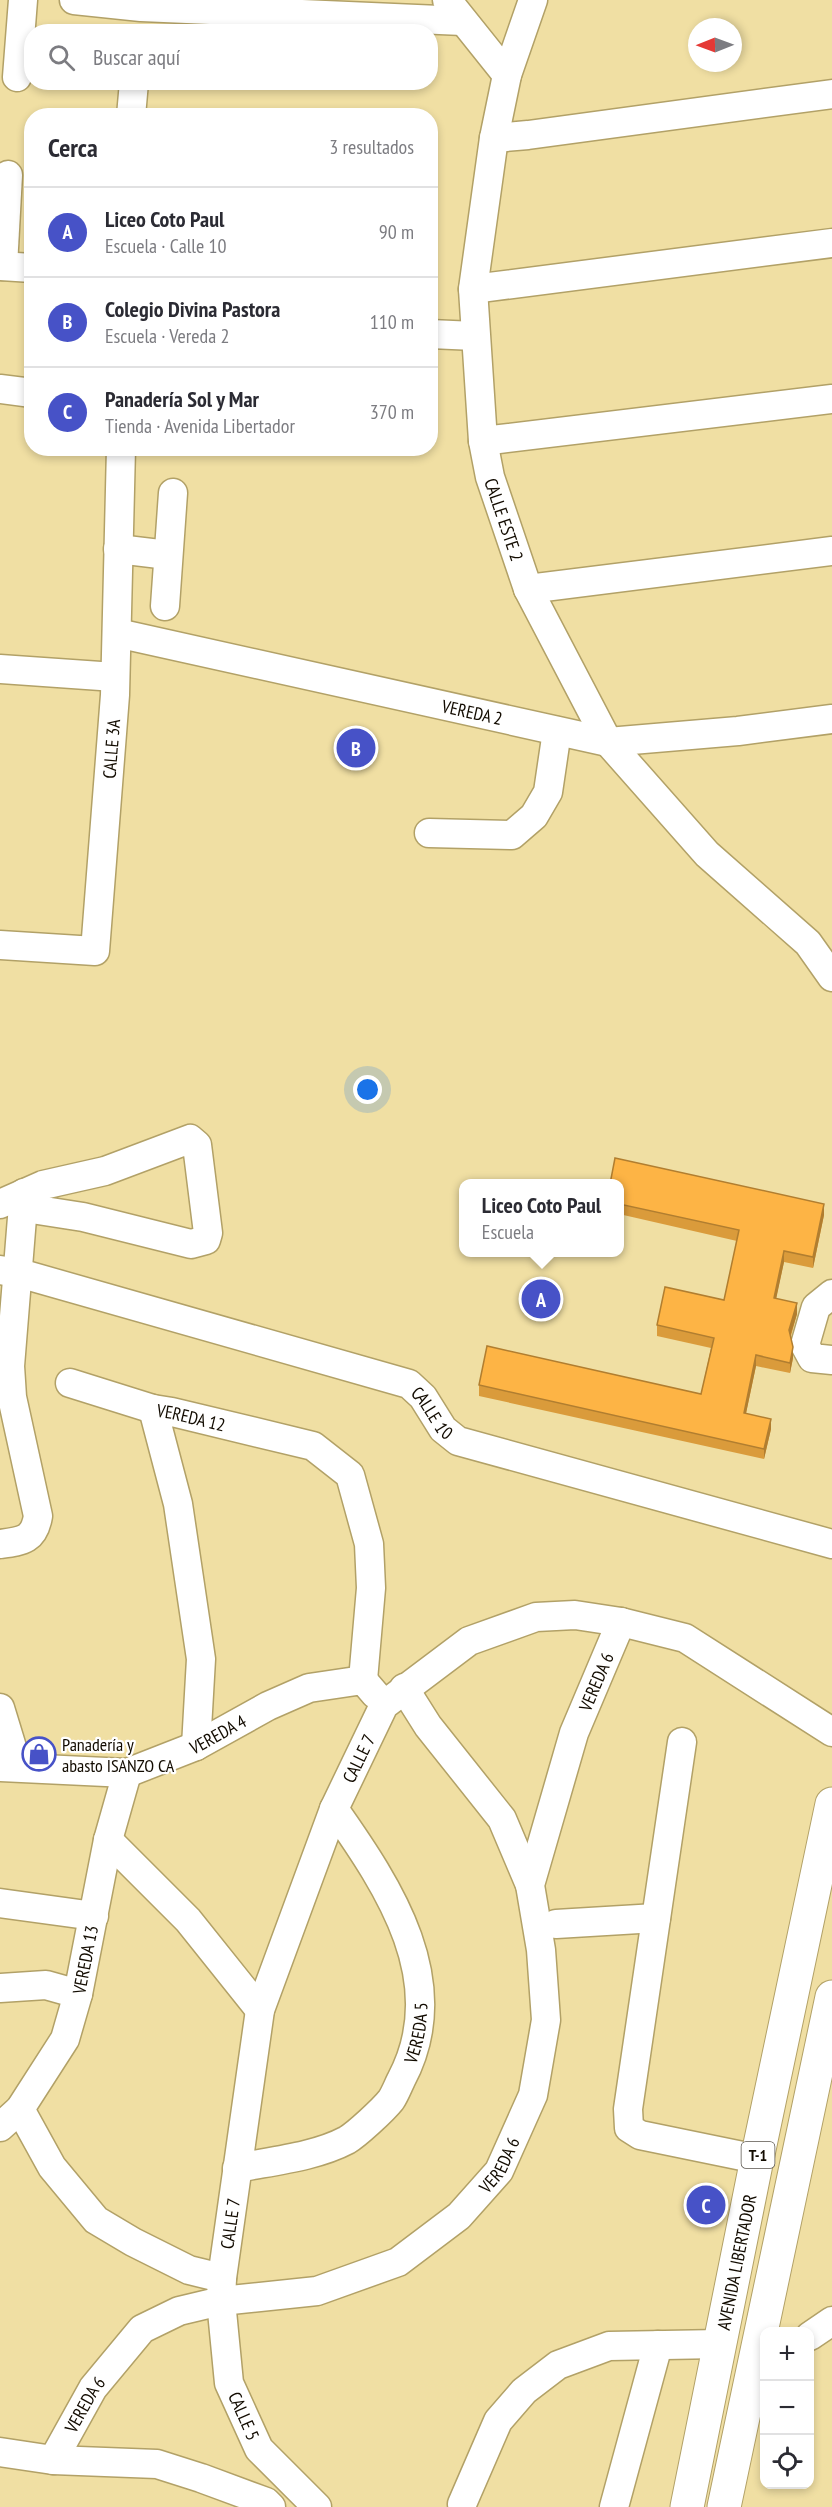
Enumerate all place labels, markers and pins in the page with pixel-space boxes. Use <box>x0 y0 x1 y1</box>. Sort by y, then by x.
pin: B <box>336 726 376 771</box>
pin: A <box>522 1276 560 1322</box>
place label: Panadería y abasto ISANZO CA <box>62 1733 175 1777</box>
shop icon: Panadería y abasto ISANZO CA <box>21 1736 57 1772</box>
pin: C <box>686 2182 726 2228</box>

